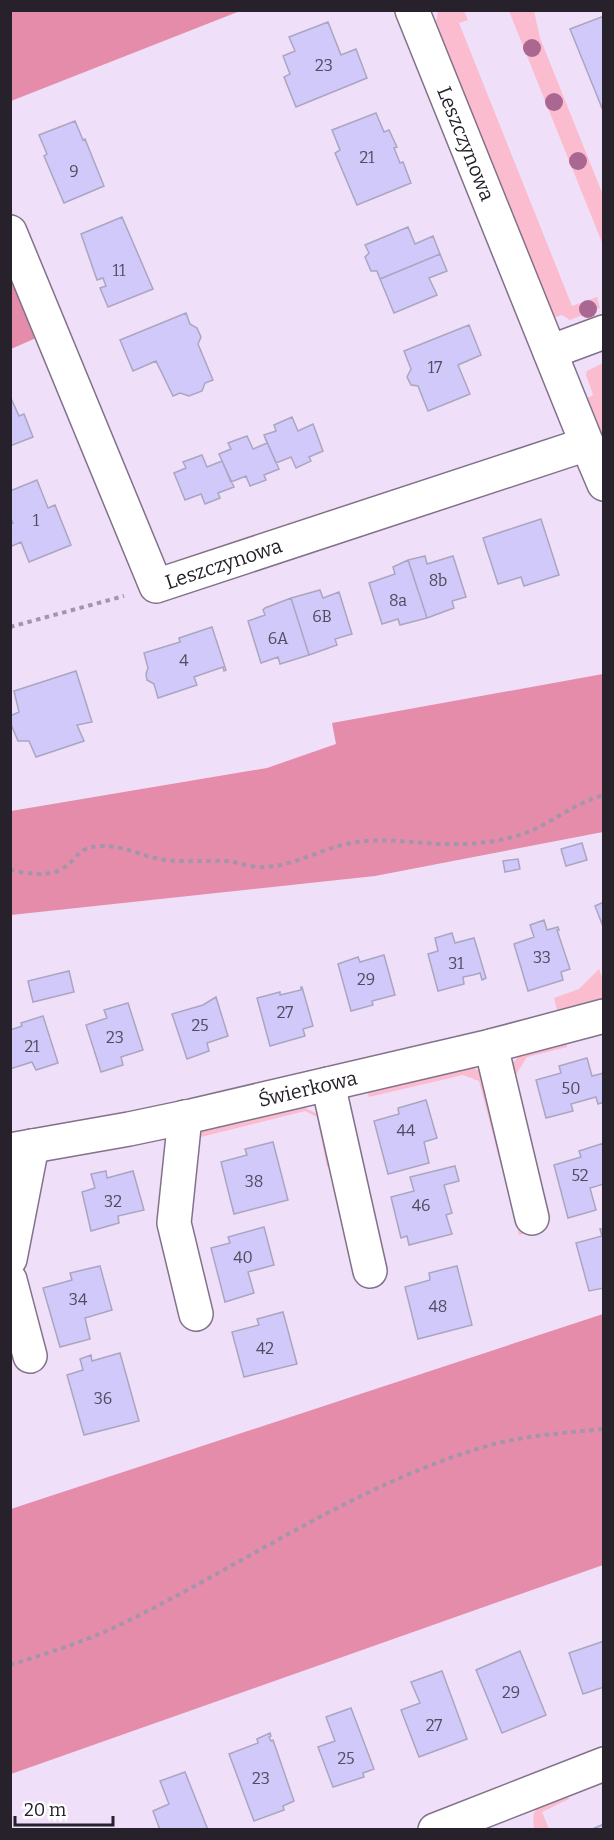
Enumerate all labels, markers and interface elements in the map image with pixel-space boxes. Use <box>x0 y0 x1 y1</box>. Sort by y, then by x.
house number: 23 <box>315 56 333 75</box>
street label: Leszczynowa <box>432 83 500 204</box>
house number: 21 <box>359 148 375 167</box>
house number: 9 <box>69 162 79 181</box>
house number: 11 <box>113 261 126 280</box>
house number: 17 <box>428 358 442 377</box>
house number: 1 <box>33 511 40 530</box>
street label: Leszczynowa <box>162 533 285 594</box>
house number: 8b <box>429 571 447 590</box>
house number: 8a <box>389 591 407 610</box>
house number: 6B <box>312 607 332 626</box>
house number: 6A <box>268 629 289 648</box>
house number: 4 <box>179 651 189 670</box>
house number: 33 <box>533 948 551 967</box>
house number: 31 <box>448 954 464 973</box>
house number: 29 <box>357 970 375 989</box>
house number: 27 <box>277 1003 293 1022</box>
house number: 25 <box>191 1016 209 1035</box>
house number: 23 <box>106 1028 124 1047</box>
house number: 21 <box>24 1037 40 1056</box>
street label: Świerkowa <box>256 1066 360 1112</box>
house number: 50 <box>562 1079 580 1098</box>
house number: 44 <box>397 1121 416 1140</box>
house number: 52 <box>572 1166 588 1185</box>
house number: 38 <box>245 1172 263 1191</box>
house number: 32 <box>104 1192 122 1211</box>
house number: 46 <box>412 1196 430 1215</box>
house number: 40 <box>233 1248 253 1267</box>
house number: 34 <box>69 1290 88 1309</box>
house number: 48 <box>429 1297 447 1316</box>
house number: 42 <box>256 1339 274 1358</box>
house number: 36 <box>94 1389 112 1408</box>
house number: 29 <box>502 1683 520 1702</box>
house number: 27 <box>426 1716 442 1735</box>
house number: 25 <box>337 1749 355 1768</box>
house number: 23 <box>252 1769 270 1788</box>
scale bar <box>15 1789 112 1827</box>
text: 20 m <box>24 1799 66 1821</box>

